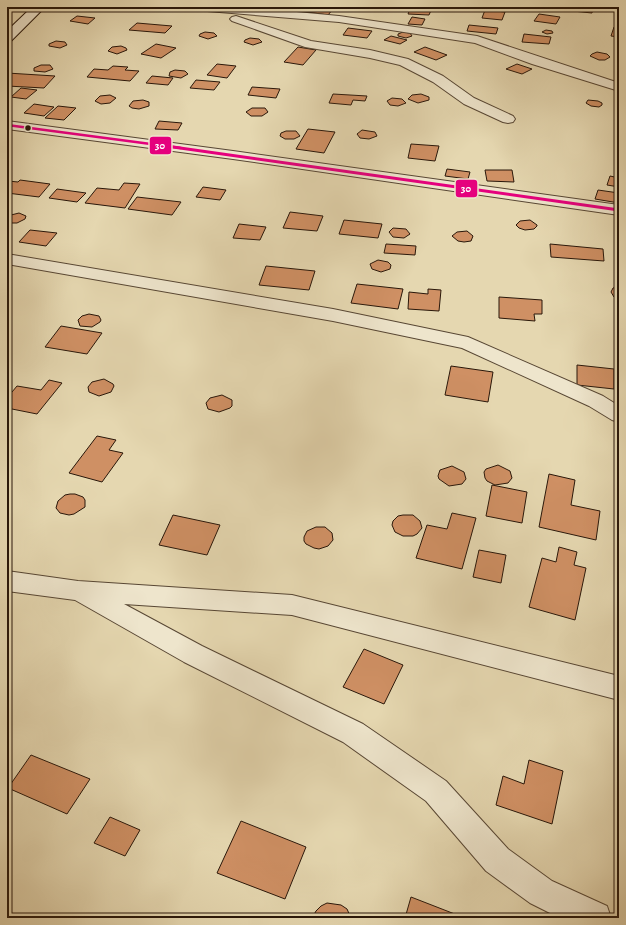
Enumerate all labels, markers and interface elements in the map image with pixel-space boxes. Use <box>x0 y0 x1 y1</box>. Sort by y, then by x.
unlabelled marker <box>23 123 33 133</box>
line badge: 30 <box>149 136 172 155</box>
text: 30 <box>155 138 166 153</box>
line badge: 30 <box>455 179 478 198</box>
text: 30 <box>461 181 472 196</box>

